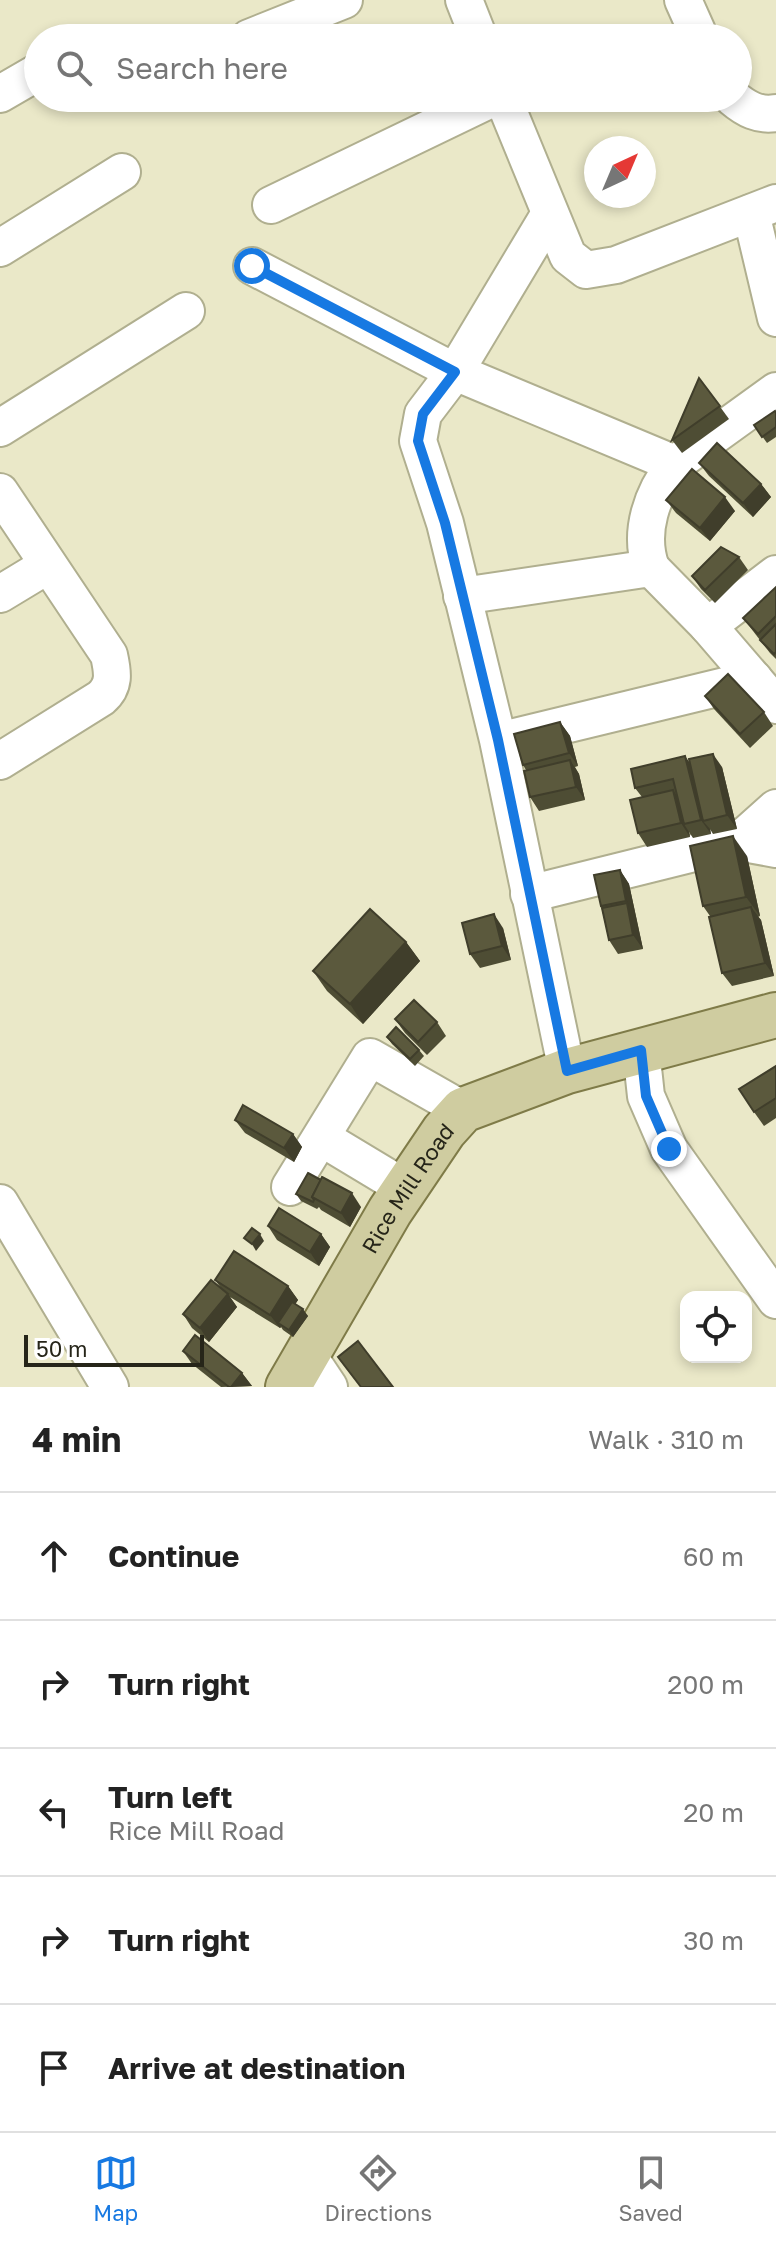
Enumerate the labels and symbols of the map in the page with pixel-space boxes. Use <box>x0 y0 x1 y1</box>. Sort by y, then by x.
north arrow <box>584 136 656 208</box>
route start <box>234 248 270 284</box>
street label: Rice Mill Road <box>355 1117 459 1258</box>
route end <box>651 1131 687 1167</box>
scale bar <box>24 1331 204 1367</box>

